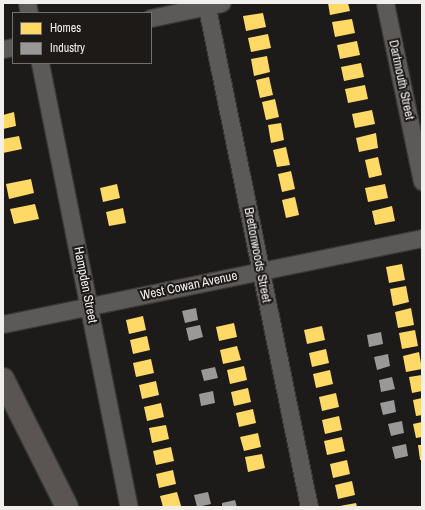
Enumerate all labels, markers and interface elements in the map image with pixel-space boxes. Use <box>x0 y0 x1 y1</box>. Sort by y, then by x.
legend <box>12 12 152 64</box>
text: Homes <box>50 20 81 36</box>
street label: Dartmouth Street <box>385 39 417 121</box>
text: Industry <box>50 40 85 56</box>
street label: Brettonwoods Street <box>240 206 274 304</box>
street label: Hampden Street <box>70 245 100 325</box>
street label: West Cowan Avenue <box>139 268 239 304</box>

